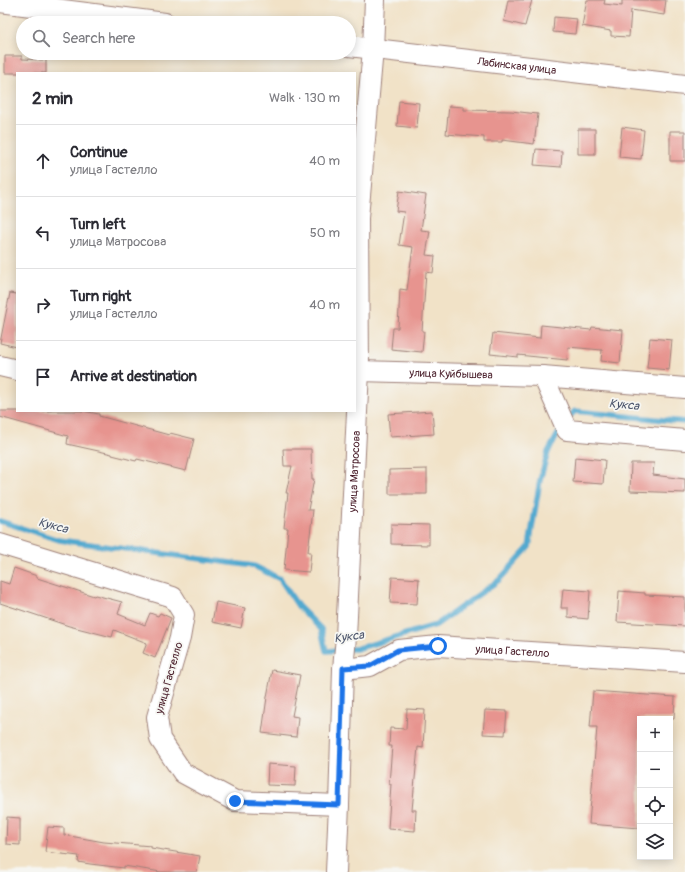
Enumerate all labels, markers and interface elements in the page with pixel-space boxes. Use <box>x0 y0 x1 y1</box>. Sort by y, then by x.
search box <box>16 16 356 60</box>
icon: search <box>30 27 52 49</box>
text: Search here <box>62 29 135 48</box>
street label: Лабинская улица <box>476 54 557 77</box>
text: 2 min <box>32 88 73 109</box>
text: Walk · 130 m <box>269 90 340 106</box>
text: Continue <box>70 143 128 162</box>
icon: ahead <box>32 150 54 172</box>
text: 40 m <box>309 153 340 169</box>
text: улица Гастелло <box>70 162 157 178</box>
text: Turn left <box>70 215 126 234</box>
icon: left <box>32 222 54 244</box>
text: 50 m <box>310 225 340 241</box>
text: улица Матросова <box>70 234 166 250</box>
text: Turn right <box>70 287 131 306</box>
icon: right <box>32 294 54 316</box>
text: 40 m <box>309 297 340 313</box>
text: улица Гастелло <box>70 306 157 322</box>
icon: arrive <box>32 366 54 388</box>
street label: улица Куйбышева <box>408 366 493 381</box>
text: Arrive at destination <box>70 367 197 386</box>
water label: Кукса <box>608 396 641 414</box>
street label: улица Матросова <box>346 430 363 514</box>
water label: Кукса <box>37 515 71 537</box>
water label: Кукса <box>333 627 366 647</box>
route start <box>429 637 447 655</box>
street label: улица Гастелло <box>152 641 185 716</box>
street label: улица Гастелло <box>474 642 550 660</box>
map controls <box>637 716 673 860</box>
button: + <box>637 716 673 752</box>
button: − <box>637 752 673 788</box>
button: locate <box>637 788 673 824</box>
route end <box>226 792 244 810</box>
button: layers <box>637 824 673 860</box>

